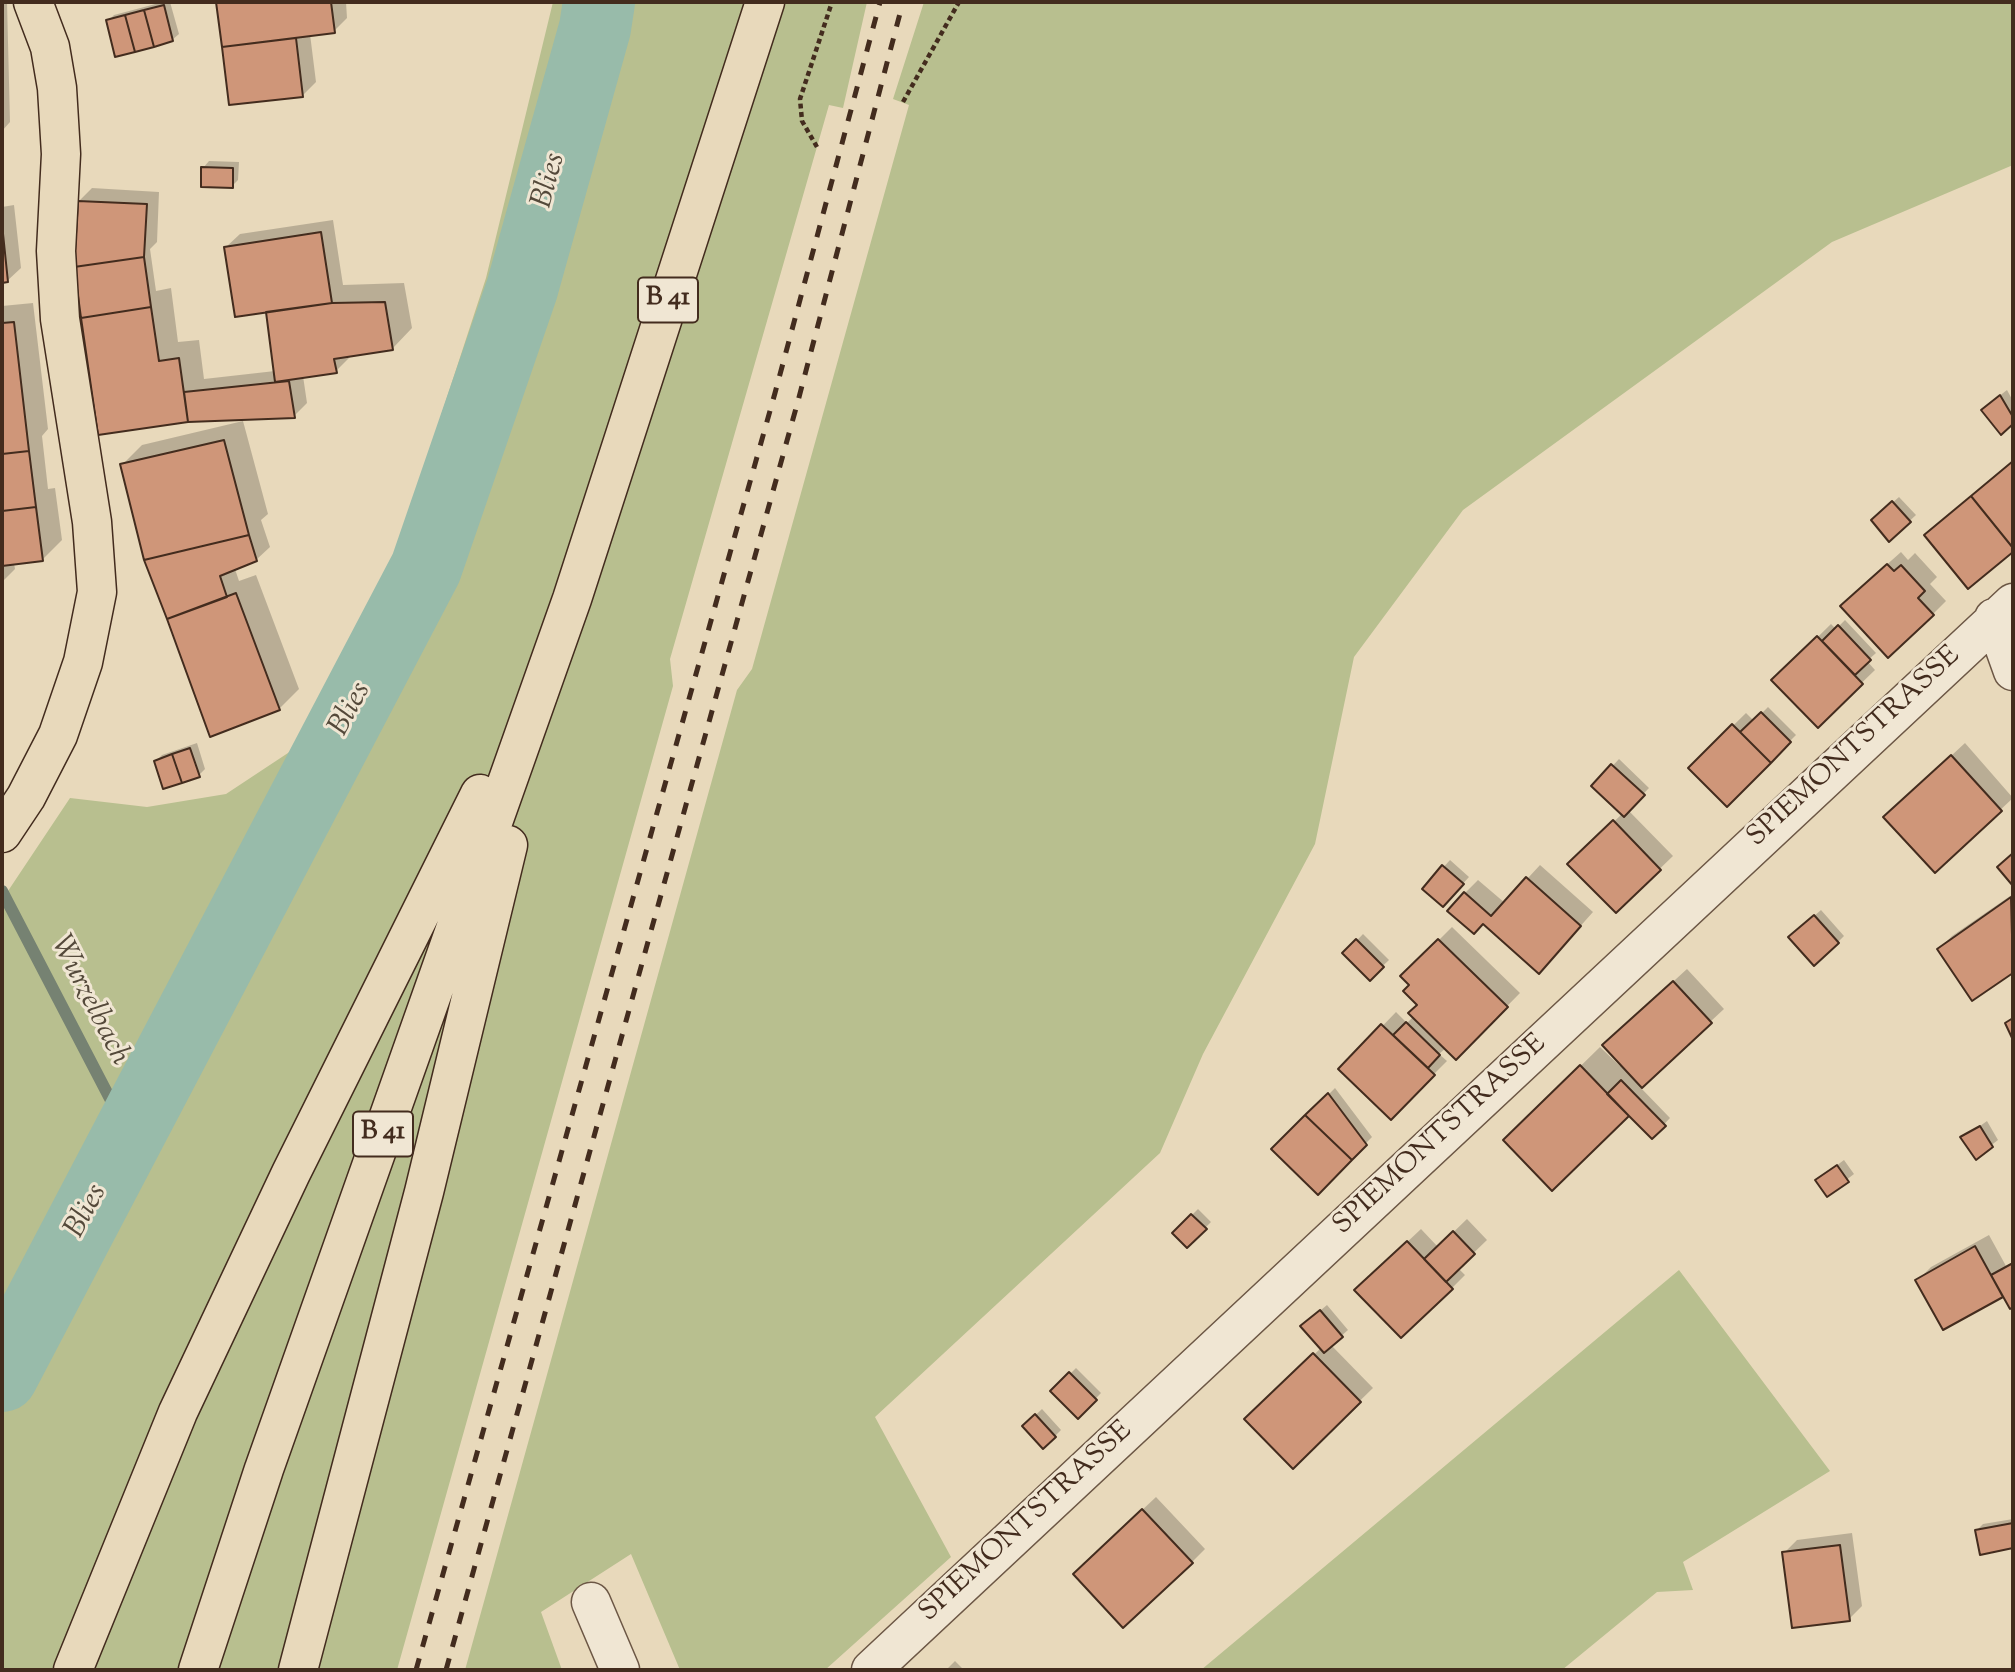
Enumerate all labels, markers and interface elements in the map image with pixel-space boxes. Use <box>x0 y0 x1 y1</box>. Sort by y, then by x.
water label: Blies <box>526 150 576 212</box>
road number: B 41 <box>638 278 698 322</box>
street label: SPIEMONTSTRASSE <box>1742 641 1968 855</box>
water label: Blies <box>323 677 381 743</box>
water label: Wurzelbach <box>40 930 136 1072</box>
street label: SPIEMONTSTRASSE <box>1328 1029 1554 1243</box>
road number: B 41 <box>353 1112 413 1156</box>
water label: Blies <box>59 1179 117 1245</box>
street label: SPIEMONTSTRASSE <box>914 1416 1140 1630</box>

